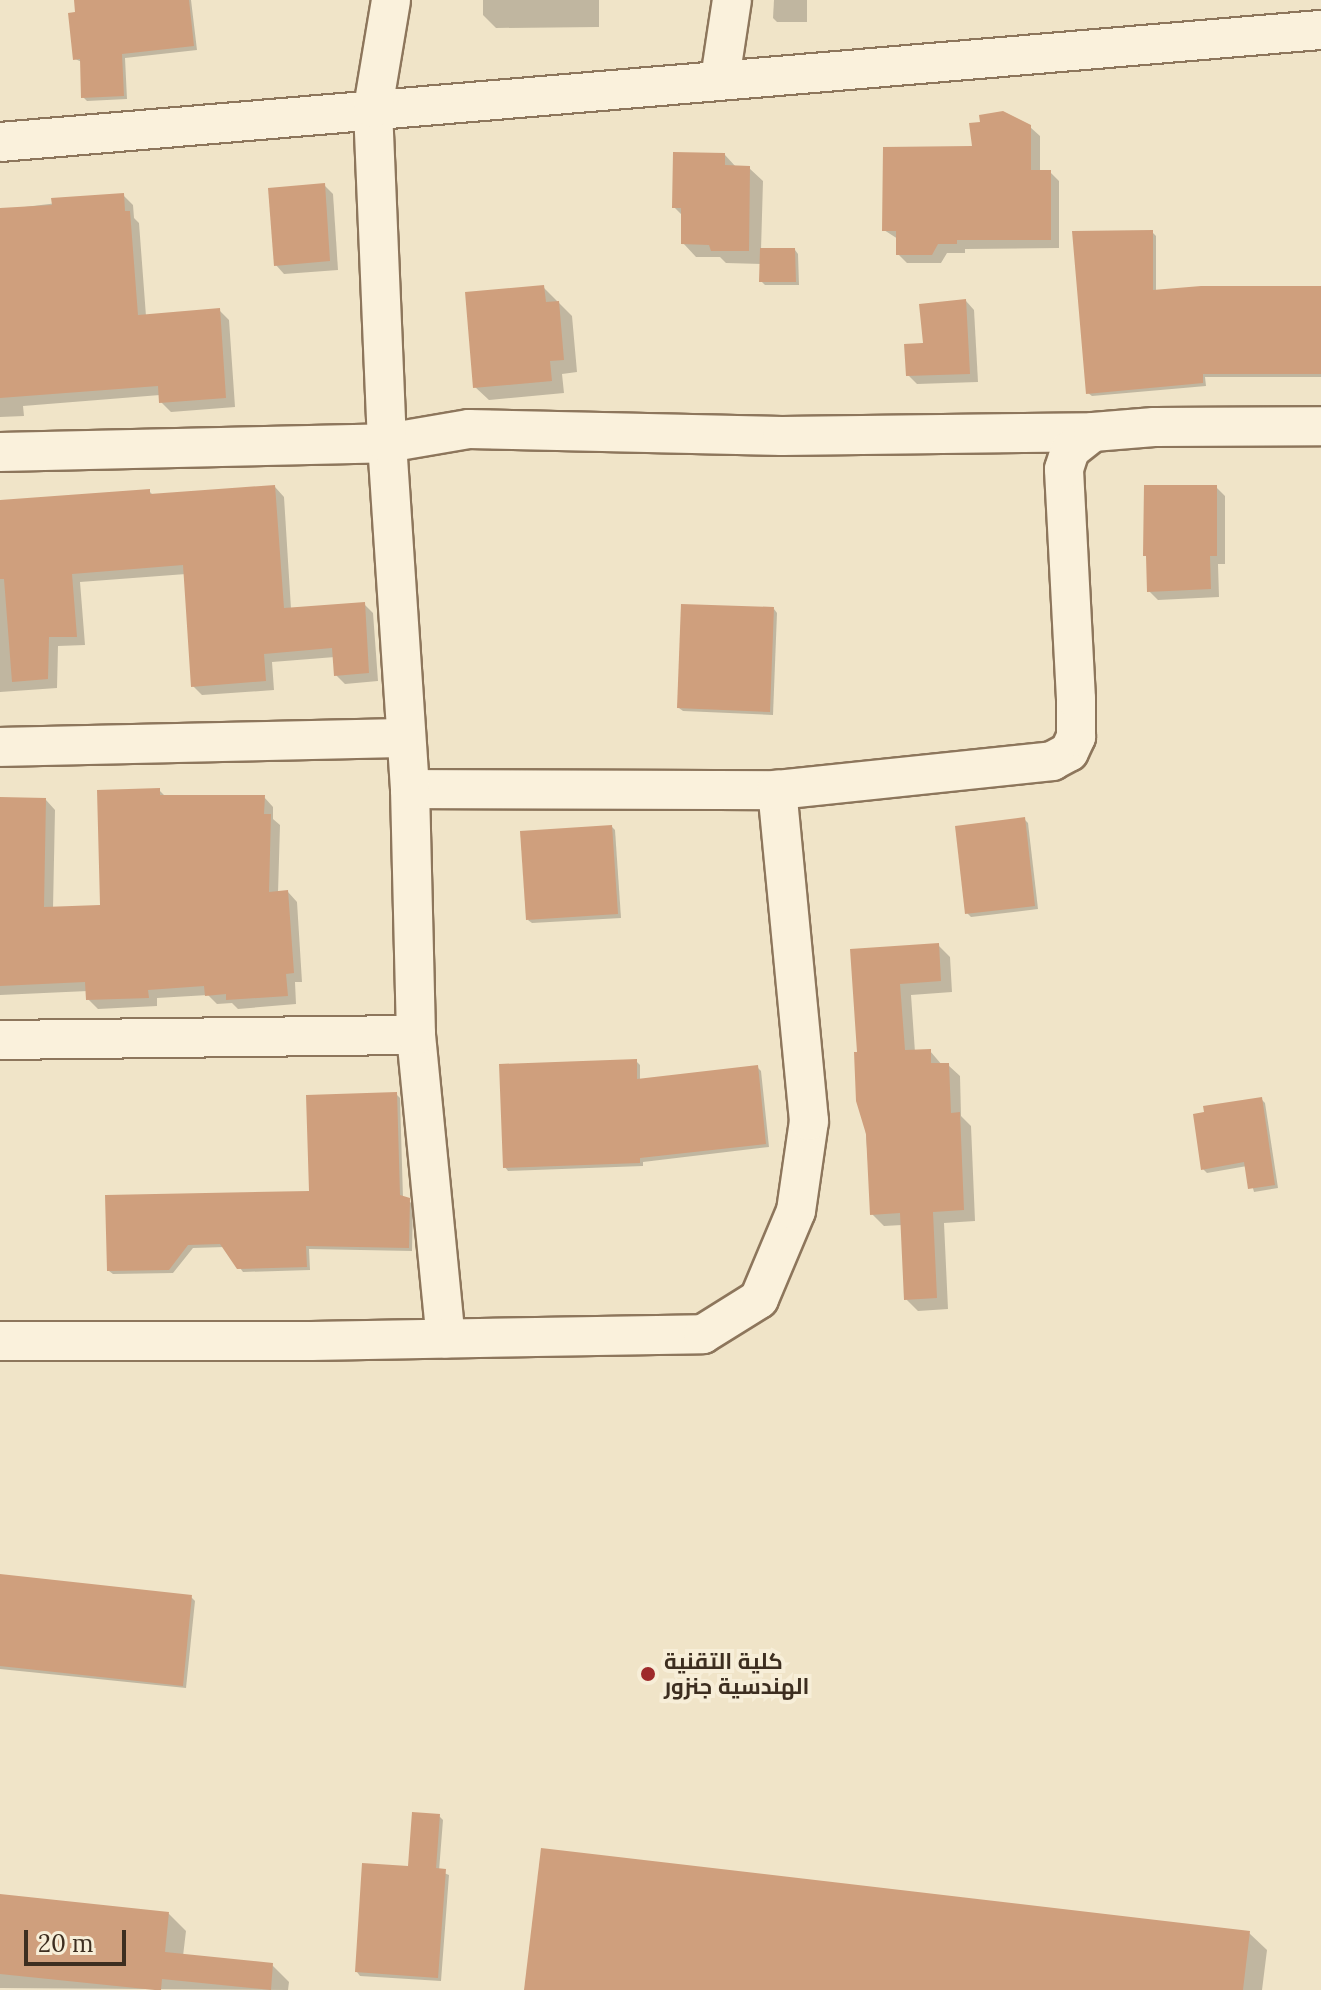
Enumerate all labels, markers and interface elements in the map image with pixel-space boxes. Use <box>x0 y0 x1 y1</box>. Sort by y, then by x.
place label: كلية التقنية الهندسية جنزور <box>664 1648 809 1700</box>
marker: كلية التقنية الهندسية جنزور <box>639 1665 657 1683</box>
scale bar <box>28 1914 130 1964</box>
text: 20 m <box>38 1928 94 1959</box>

